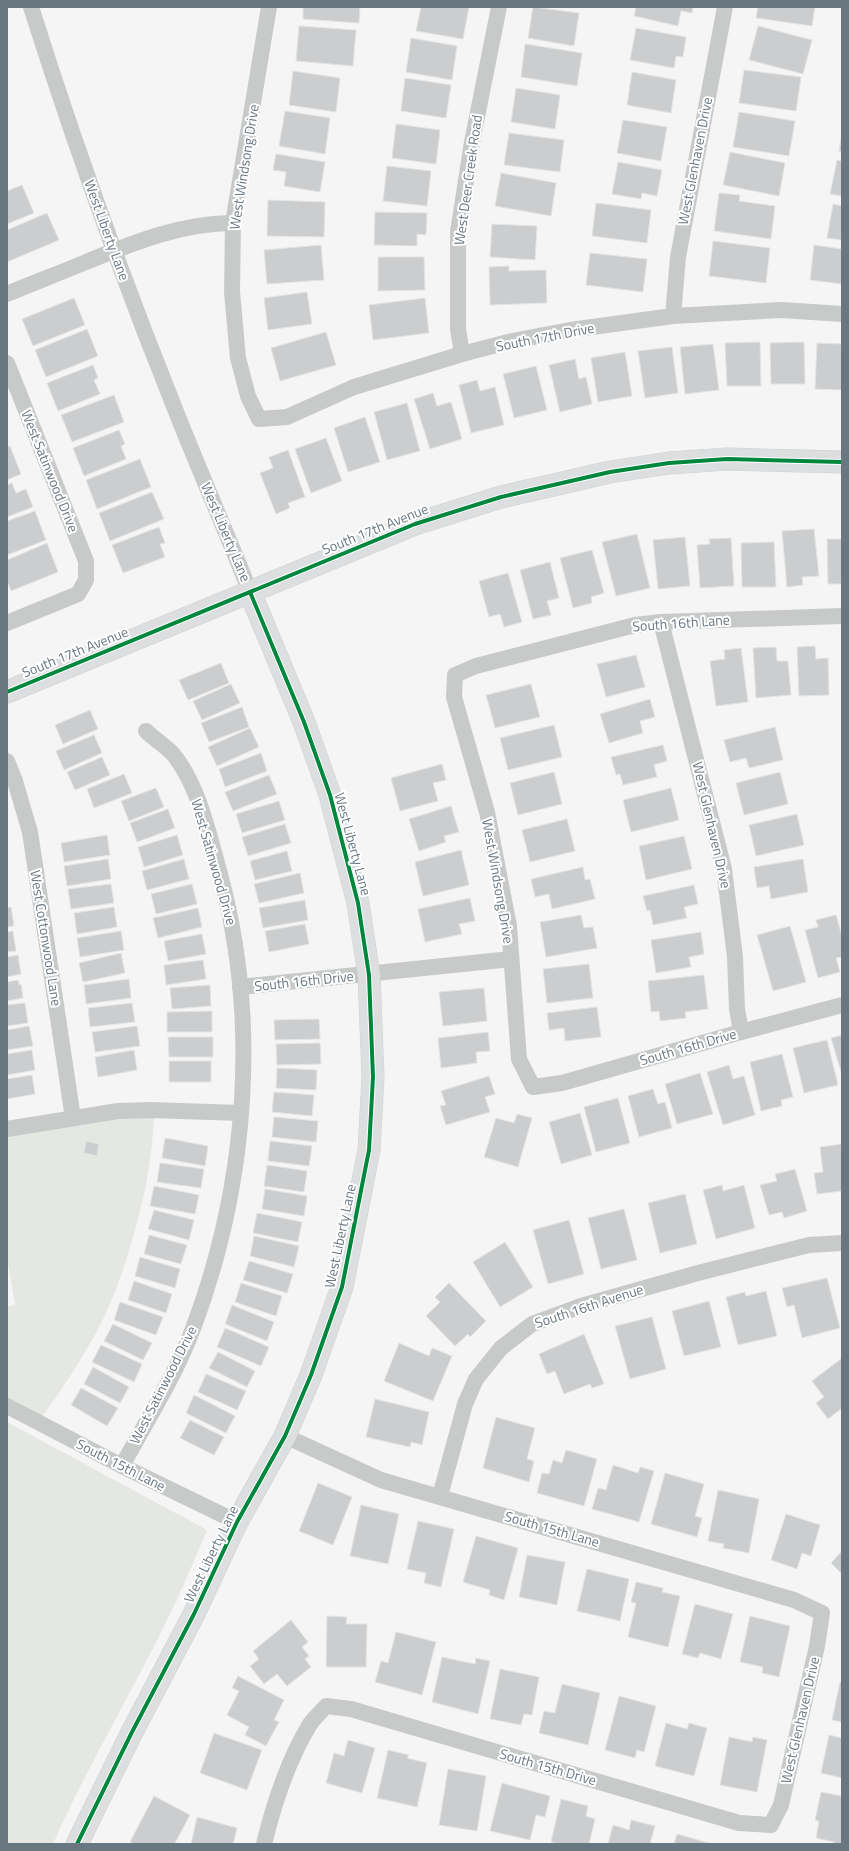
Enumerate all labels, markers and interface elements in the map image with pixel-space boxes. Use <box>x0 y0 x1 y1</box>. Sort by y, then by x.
street label: West Glenhaven Drive <box>672 95 717 226</box>
street label: West Windsong Drive <box>223 103 264 231</box>
street label: West Deer Creek Road <box>448 113 487 246</box>
street label: West Liberty Lane <box>80 177 135 283</box>
street label: South 17th Drive <box>494 317 596 356</box>
street label: West Satinwood Drive <box>16 407 85 535</box>
street label: West Liberty Lane <box>196 479 257 585</box>
street label: South 17th Avenue <box>319 498 431 559</box>
street label: South 16th Lane <box>632 609 730 636</box>
street label: South 17th Avenue <box>19 621 131 682</box>
street label: West Glenhaven Drive <box>688 759 737 890</box>
street label: West Liberty Lane <box>330 790 377 898</box>
street label: West Satinwood Drive <box>186 796 243 927</box>
street label: West Windsong Drive <box>477 817 520 945</box>
street label: West Cottonwood Lane <box>25 868 68 1007</box>
street label: South 16th Drive <box>253 965 355 996</box>
street label: South 16th Drive <box>637 1023 739 1070</box>
street label: West Liberty Lane <box>318 1182 361 1290</box>
street label: South 16th Avenue <box>532 1278 646 1333</box>
street label: West Satinwood Drive <box>124 1322 201 1448</box>
street label: South 15th Lane <box>73 1433 169 1496</box>
street label: West Liberty Lane <box>178 1502 243 1606</box>
street label: South 15th Lane <box>502 1505 602 1552</box>
street label: West Glenhaven Drive <box>775 1654 824 1785</box>
street label: South 15th Drive <box>497 1743 599 1790</box>

